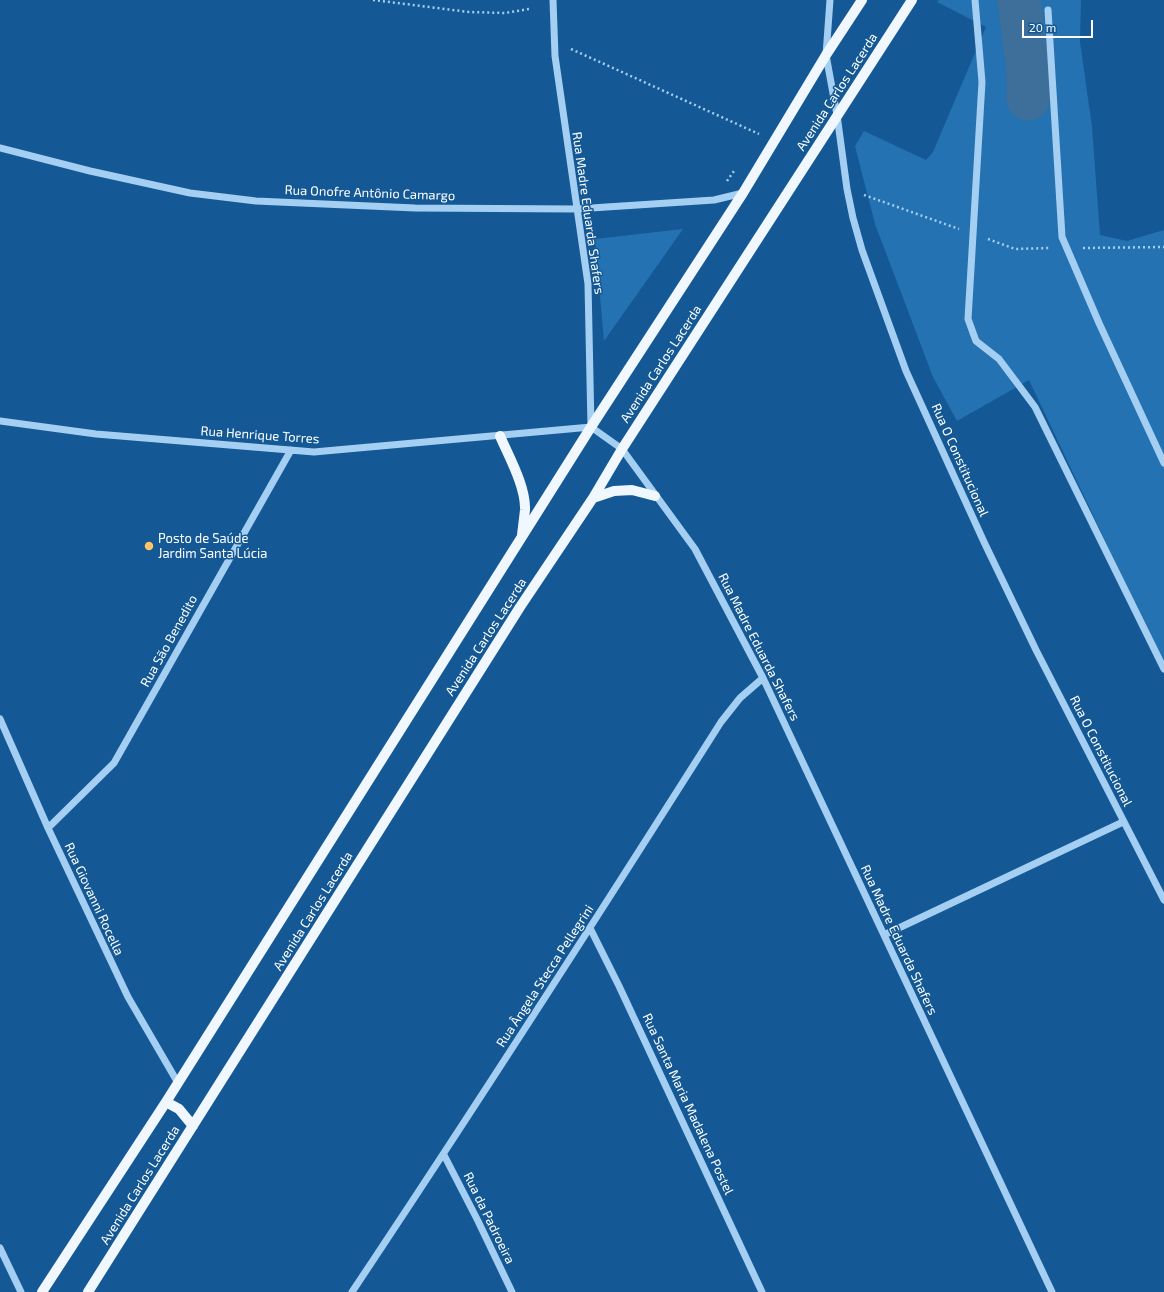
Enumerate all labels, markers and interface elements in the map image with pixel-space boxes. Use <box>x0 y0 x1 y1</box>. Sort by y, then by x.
scale bar <box>1024 12 1095 38</box>
text: 20 m <box>1029 20 1056 34</box>
street label: Avenida Carlos Lacerda <box>793 30 881 154</box>
street label: Rua Madre Eduarda Shafers <box>569 131 607 295</box>
street label: Rua Onofre Antônio Camargo <box>284 182 456 204</box>
street label: Avenida Carlos Lacerda <box>617 302 705 426</box>
street label: Rua O Constitucional <box>928 401 992 519</box>
street label: Rua Henrique Torres <box>200 423 320 447</box>
place label: Posto de Saúde Jardim Santa Lúcia <box>158 531 267 562</box>
marker: Posto de Saúde Jardim Santa Lúcia <box>143 540 155 552</box>
street label: Rua Madre Eduarda Shafers <box>715 570 803 724</box>
street label: Avenida Carlos Lacerda <box>442 575 530 699</box>
street label: Rua São Benedito <box>137 592 201 690</box>
street label: Rua O Constitucional <box>1066 693 1136 809</box>
street label: Rua Giovanni Rocella <box>61 840 127 958</box>
street label: Avenida Carlos Lacerda <box>270 849 356 973</box>
street label: Rua Madre Eduarda Shafers <box>857 862 941 1018</box>
street label: Rua Ângela Stecca Pellegrini <box>493 902 597 1050</box>
street label: Rua Santa Maria Madalena Postel <box>639 1011 737 1197</box>
street label: Avenida Carlos Lacerda <box>97 1123 183 1247</box>
street label: Rua da Padroeira <box>460 1170 518 1266</box>

